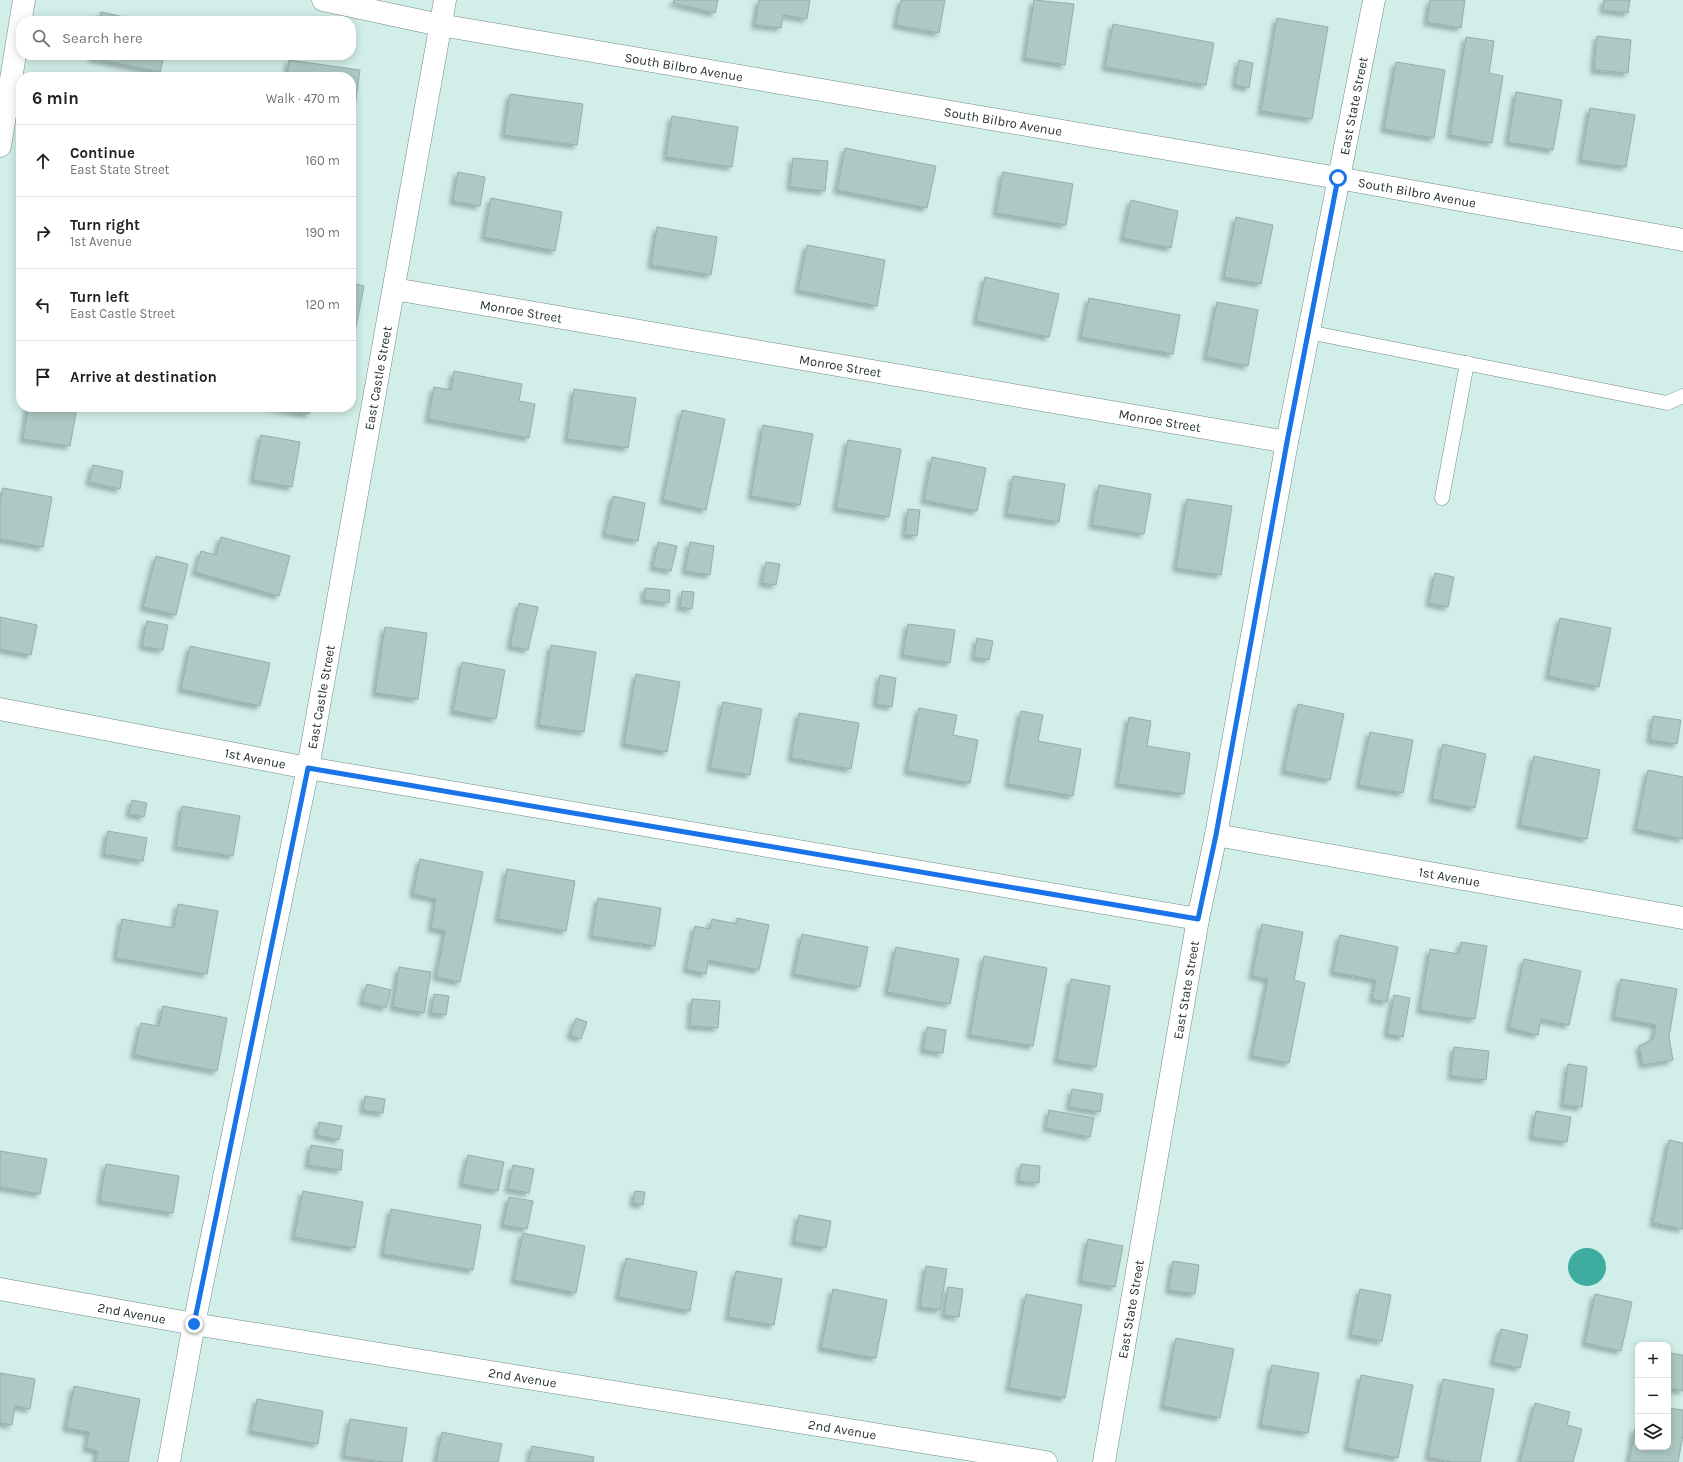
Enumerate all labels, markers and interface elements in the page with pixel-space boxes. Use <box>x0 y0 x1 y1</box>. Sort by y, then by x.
search box <box>16 16 356 60</box>
icon: search <box>30 27 52 49</box>
text: Search here <box>62 29 143 47</box>
street label: South Bilbro Avenue <box>623 50 744 85</box>
street label: East State Street <box>1337 55 1371 156</box>
text: 6 min <box>32 88 79 108</box>
text: Walk · 470 m <box>266 91 340 106</box>
street label: South Bilbro Avenue <box>943 104 1064 139</box>
text: Continue <box>70 144 135 162</box>
icon: ahead <box>32 150 54 172</box>
text: 160 m <box>305 153 340 168</box>
text: East State Street <box>70 162 170 177</box>
route start <box>1329 169 1347 187</box>
street label: South Bilbro Avenue <box>1357 175 1478 211</box>
text: Turn right <box>70 216 140 234</box>
icon: right <box>32 222 54 244</box>
text: 190 m <box>305 225 340 240</box>
text: 1st Avenue <box>70 234 132 249</box>
text: Turn left <box>70 288 129 306</box>
icon: left <box>32 294 54 316</box>
text: 120 m <box>305 297 340 312</box>
street label: Monroe Street <box>479 297 563 326</box>
text: East Castle Street <box>70 306 175 321</box>
street label: East Castle Street <box>361 325 395 431</box>
street label: Monroe Street <box>798 352 883 380</box>
icon: arrive <box>32 366 54 388</box>
text: Arrive at destination <box>70 368 217 386</box>
street label: Monroe Street <box>1117 406 1202 435</box>
street label: East Castle Street <box>305 644 338 750</box>
street label: 1st Avenue <box>223 745 287 772</box>
street label: 1st Avenue <box>1417 864 1481 890</box>
street label: East State Street <box>1170 940 1202 1040</box>
street label: East State Street <box>1115 1259 1147 1360</box>
street label: 2nd Avenue <box>96 1300 167 1327</box>
route end <box>185 1315 203 1333</box>
map controls <box>1635 1342 1671 1450</box>
button: + <box>1635 1342 1671 1378</box>
street label: 2nd Avenue <box>487 1365 558 1391</box>
button: − <box>1635 1378 1671 1414</box>
button: layers <box>1635 1414 1671 1450</box>
street label: 2nd Avenue <box>807 1417 878 1442</box>

